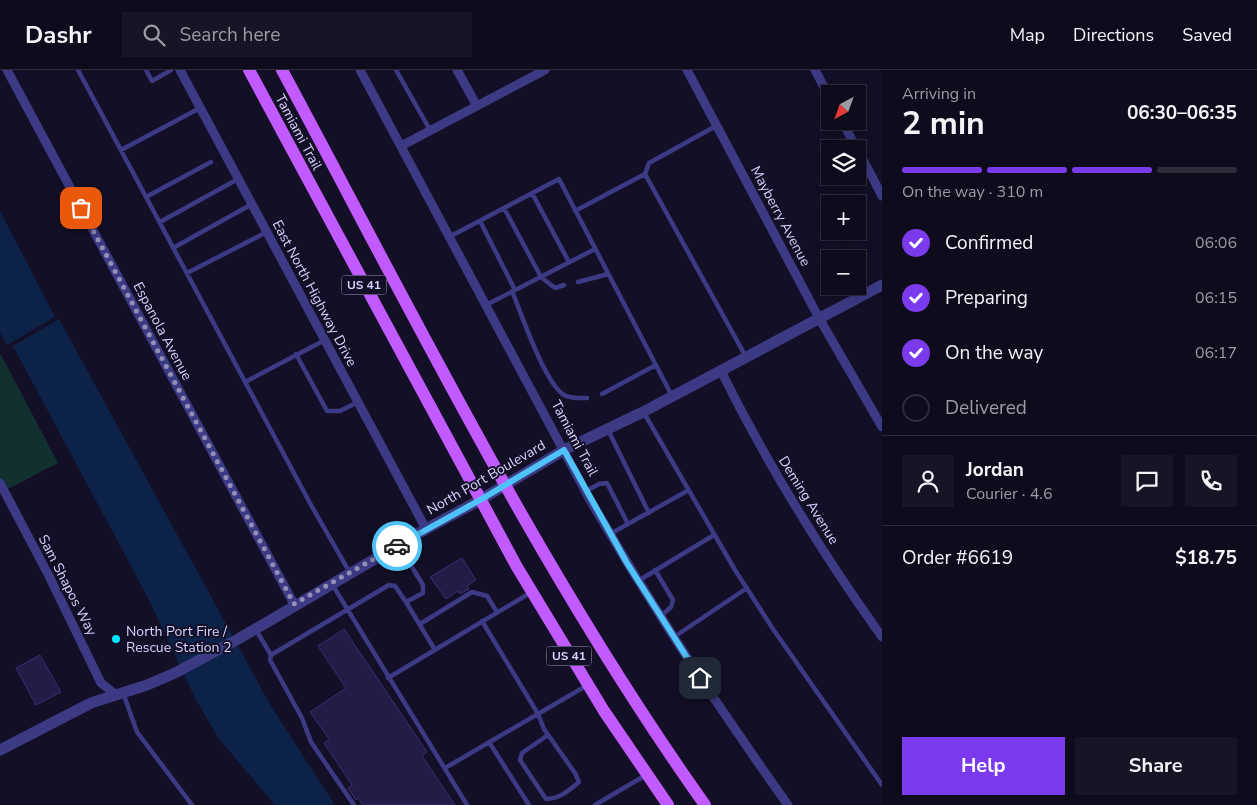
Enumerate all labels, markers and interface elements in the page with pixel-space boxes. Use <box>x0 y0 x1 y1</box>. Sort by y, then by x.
search box <box>122 12 472 57</box>
text: Dashr <box>25 19 92 51</box>
icon: search <box>140 21 168 49</box>
text: Search here <box>180 22 280 48</box>
text: Map <box>1010 23 1045 47</box>
text: Directions <box>1073 23 1154 47</box>
text: Saved <box>1182 23 1232 47</box>
text: Arriving in <box>902 83 976 105</box>
north arrow <box>821 85 866 130</box>
map controls <box>821 85 866 295</box>
street label: Tamiami Trail <box>271 91 327 174</box>
text: 06:30–06:35 <box>1127 100 1237 126</box>
text: 2 min <box>902 102 985 145</box>
button: layers <box>821 140 866 185</box>
street label: Mayberry Avenue <box>746 163 815 270</box>
text: On the way · 310 m <box>902 181 1043 203</box>
pin <box>60 187 102 229</box>
icon: bag <box>67 194 95 222</box>
button: + <box>821 195 866 240</box>
street label: East North Highway Drive <box>268 217 361 370</box>
icon: check <box>902 229 930 257</box>
text: Confirmed <box>945 230 1033 256</box>
text: 06:06 <box>1195 232 1237 254</box>
button: − <box>821 250 866 295</box>
road number: US 41 <box>342 276 386 294</box>
street label: Espanola Avenue <box>129 279 197 384</box>
icon: check <box>902 284 930 312</box>
text: Preparing <box>945 285 1028 311</box>
text: 06:15 <box>1195 287 1237 309</box>
icon: check <box>902 339 930 367</box>
text: On the way <box>945 340 1043 366</box>
text: 06:17 <box>1195 342 1237 364</box>
text: Delivered <box>945 395 1027 421</box>
street label: Tamiami Trail <box>547 397 603 480</box>
street label: North Port Boulevard <box>423 436 549 519</box>
street label: Deming Avenue <box>774 453 843 548</box>
button: person <box>902 455 954 507</box>
button: chat <box>1121 455 1173 507</box>
button: phone <box>1185 455 1237 507</box>
text: Jordan <box>966 457 1024 483</box>
text: Courier · 4.6 <box>966 483 1052 505</box>
courier <box>372 521 422 571</box>
street label: Sam Shapos Way <box>34 531 102 640</box>
icon: car <box>383 532 411 560</box>
text: Order #6619 <box>902 545 1013 571</box>
text: $18.75 <box>1175 545 1237 571</box>
place label: North Port Fire / Rescue Station 2 <box>126 622 232 657</box>
marker: North Port Fire / Rescue Station 2 <box>110 633 122 645</box>
road number: US 41 <box>546 646 592 666</box>
pin <box>679 657 721 699</box>
icon: home <box>686 664 714 692</box>
button: Help <box>902 737 1065 795</box>
button: Share <box>1075 737 1237 795</box>

